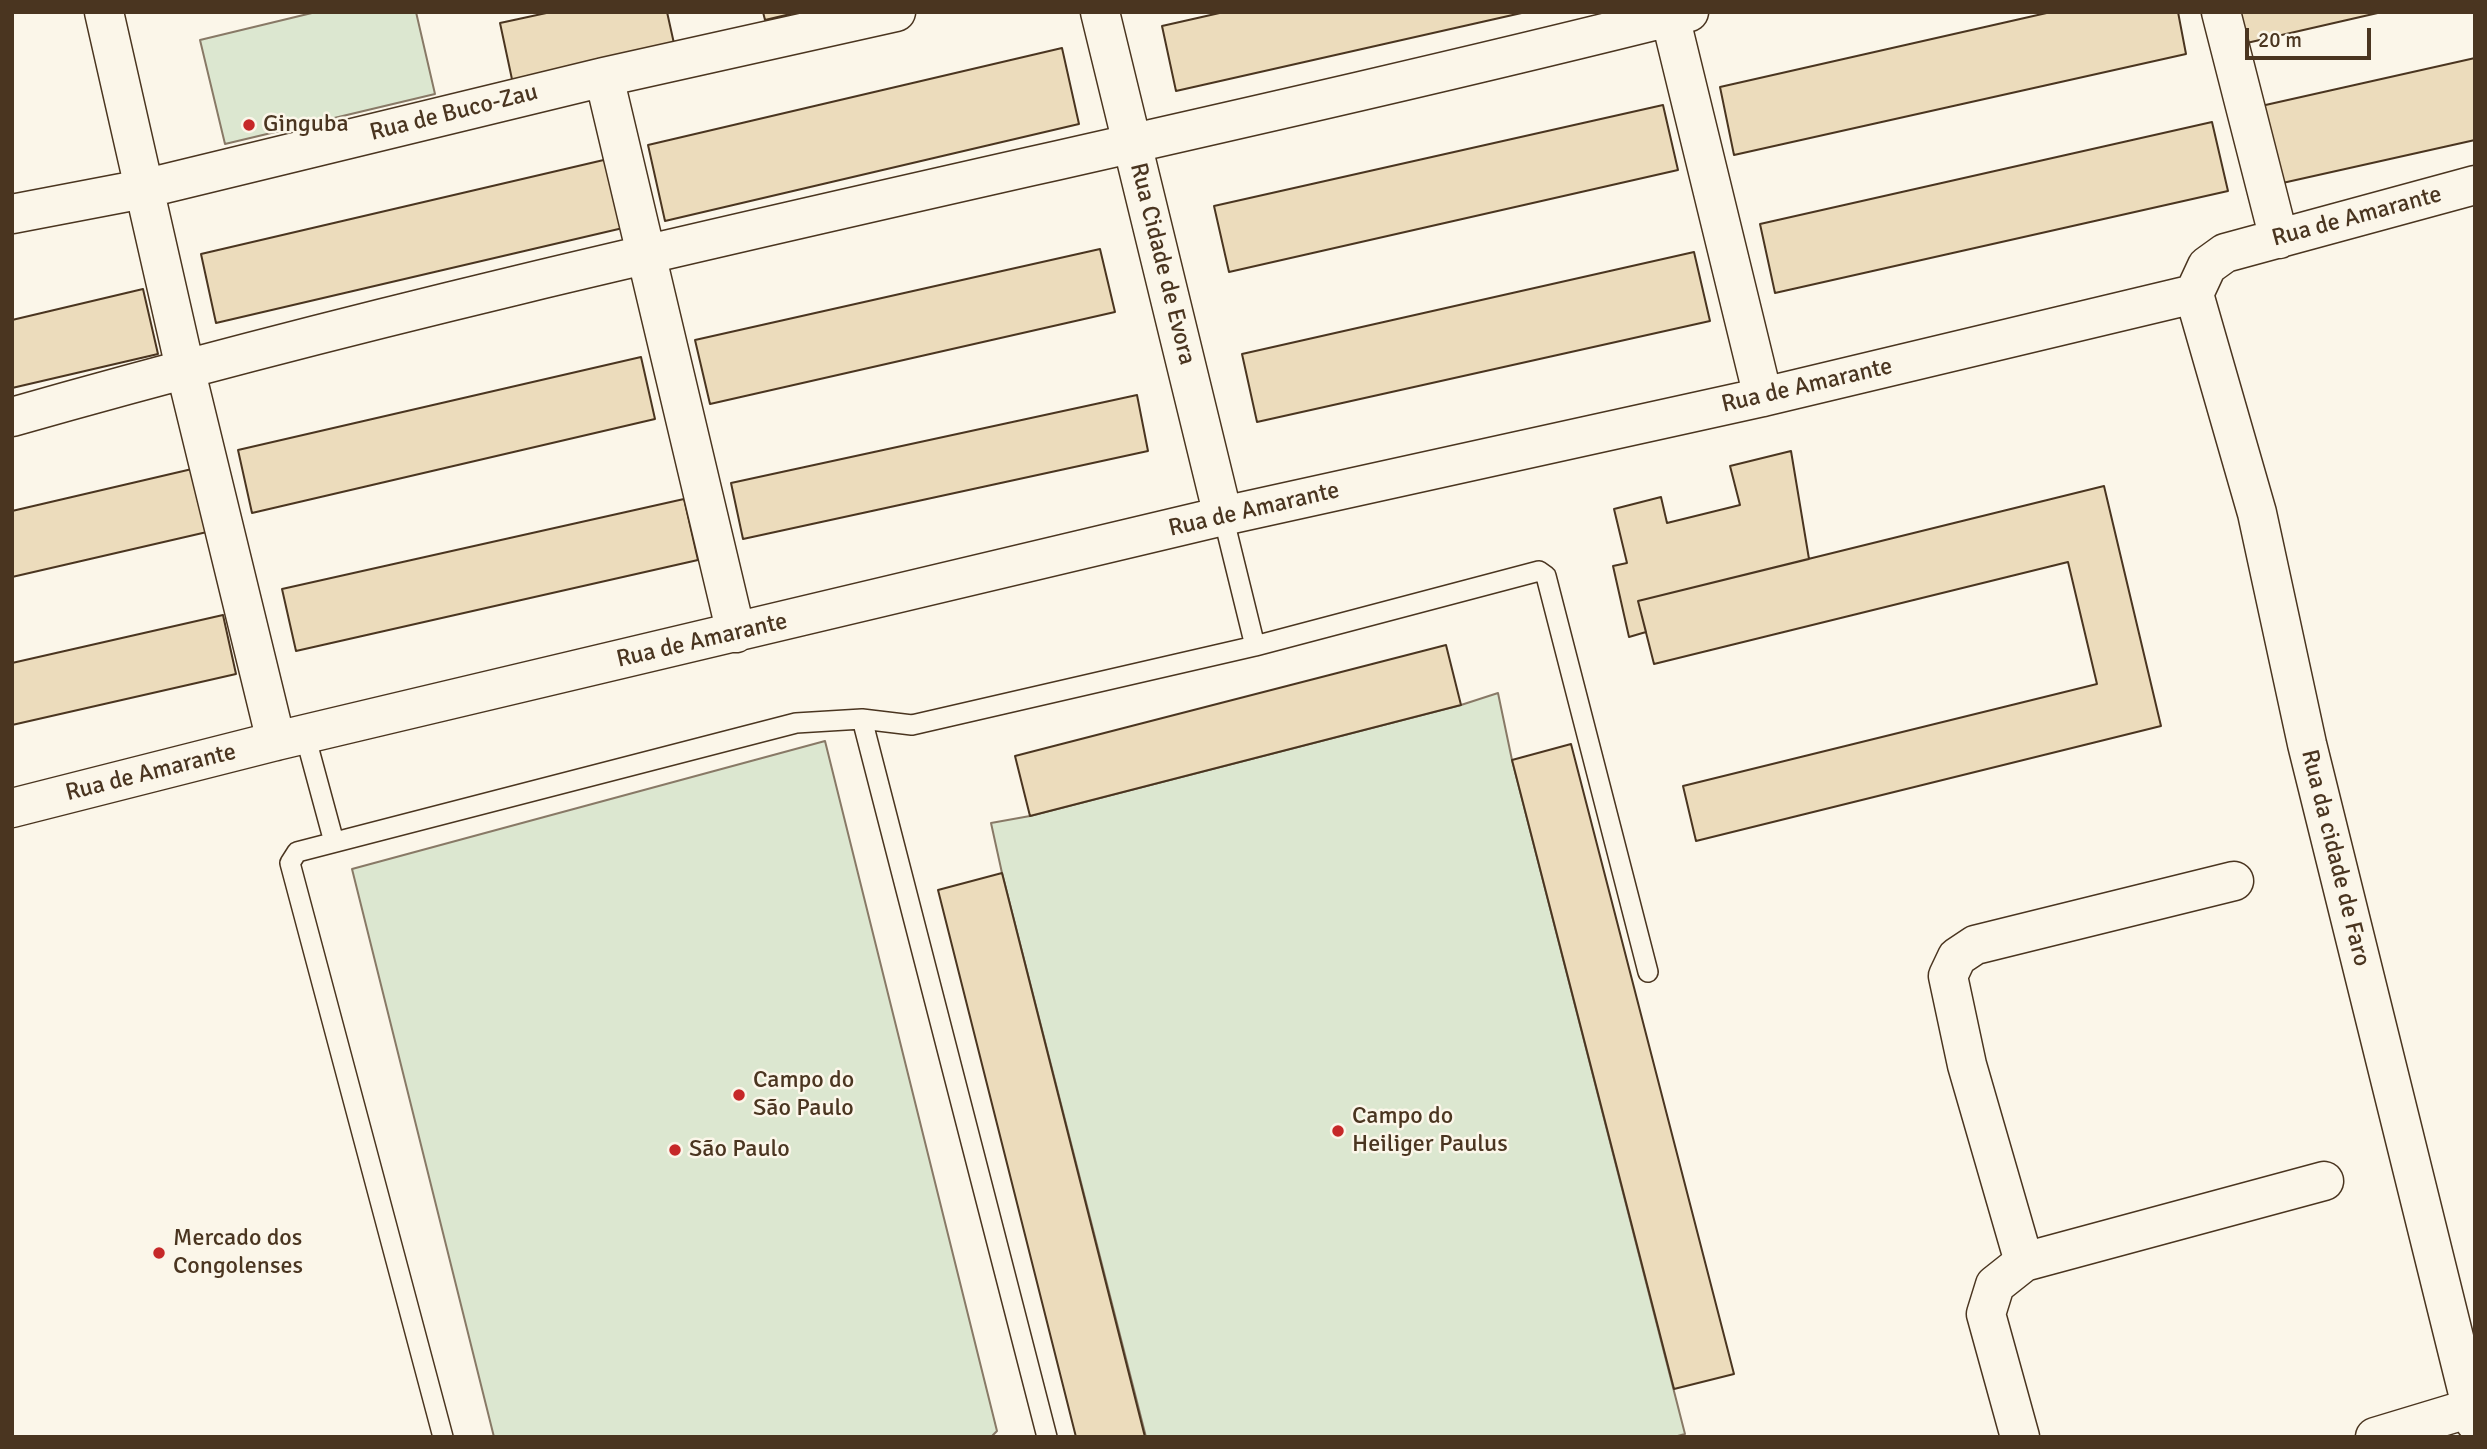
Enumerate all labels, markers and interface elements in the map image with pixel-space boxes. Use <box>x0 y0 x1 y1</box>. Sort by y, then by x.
scale bar <box>2249 14 2375 58</box>
text: 20 m <box>2258 27 2302 53</box>
street label: Rua de Buco-Zau <box>367 78 541 148</box>
place label: Ginguba <box>263 111 349 139</box>
marker: Ginguba <box>241 117 257 133</box>
street label: Rua Cidade de Evora <box>1123 160 1201 368</box>
street label: Rua de Amarante <box>2269 181 2445 253</box>
street label: Rua de Amarante <box>1719 352 1895 420</box>
street label: Rua de Amarante <box>1166 476 1342 544</box>
street label: Rua de Amarante <box>614 607 790 675</box>
street label: Rua de Amarante <box>63 738 239 808</box>
street label: Rua da cidade de Faro <box>2294 747 2376 969</box>
place label: Campo do São Paulo <box>753 1067 854 1123</box>
marker: Campo do São Paulo <box>731 1087 747 1103</box>
place label: Campo do Heiliger Paulus <box>1352 1103 1508 1159</box>
marker: Campo do Heiliger Paulus <box>1330 1123 1346 1139</box>
place label: São Paulo <box>689 1136 790 1164</box>
marker: São Paulo <box>667 1142 683 1158</box>
place label: Mercado dos Congolenses <box>173 1225 303 1281</box>
marker: Mercado dos Congolenses <box>151 1245 167 1261</box>

